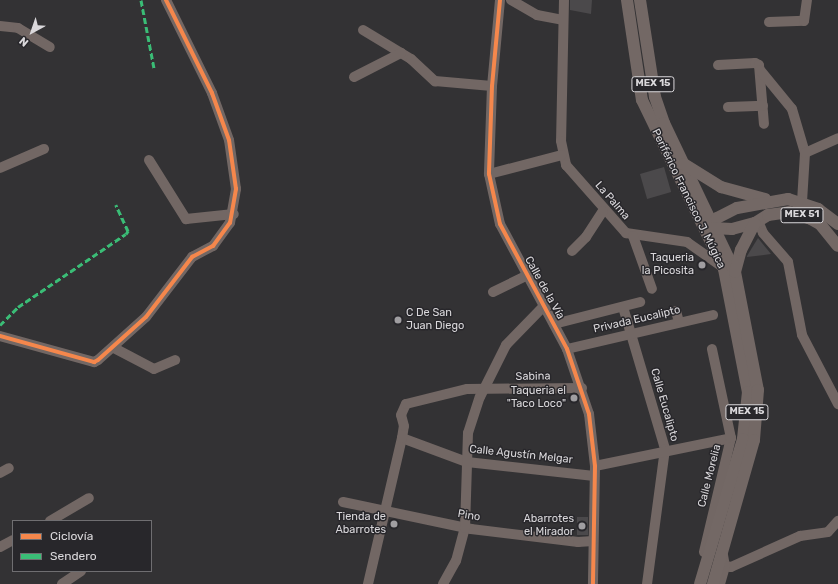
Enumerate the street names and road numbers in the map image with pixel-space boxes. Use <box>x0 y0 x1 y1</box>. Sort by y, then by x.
road number: MEX 15 <box>631 76 675 92</box>
street label: Periférico Francisco J. Múgica <box>648 127 728 271</box>
street label: La Palma <box>592 179 632 223</box>
road number: MEX 51 <box>780 207 824 223</box>
street label: Calle de la Vía <box>521 254 567 322</box>
street label: Privada Eucalipto <box>592 304 682 336</box>
street label: Calle Eucalipto <box>647 367 681 443</box>
street label: Sabina <box>515 370 551 384</box>
road number: MEX 15 <box>725 404 769 420</box>
street label: Calle Agustín Melgar <box>468 443 574 467</box>
street label: Calle Morelia <box>696 443 724 509</box>
street label: Pino <box>457 508 481 524</box>

